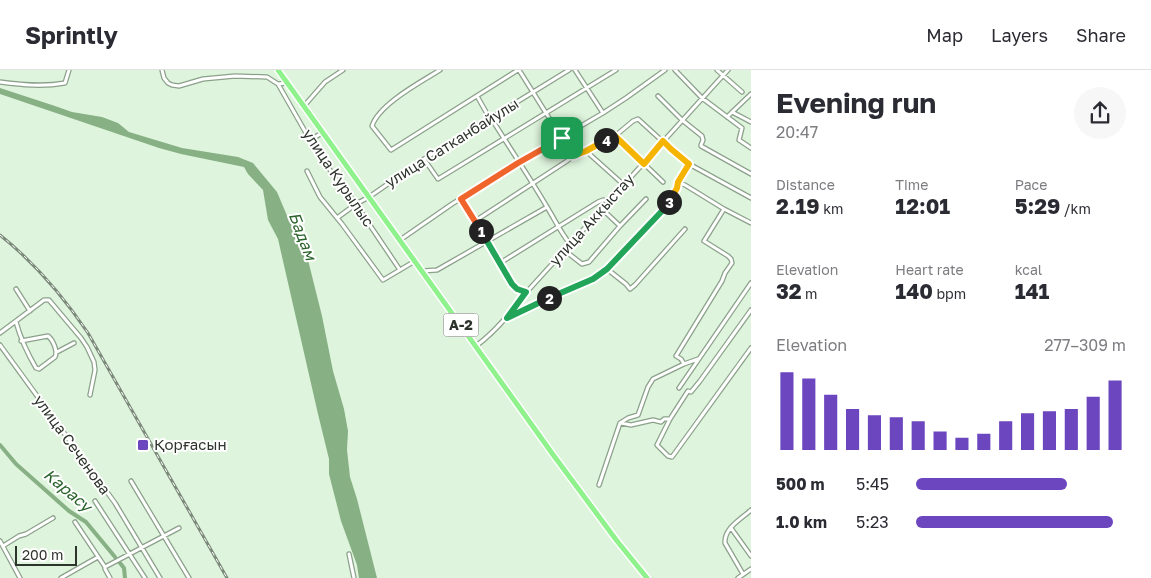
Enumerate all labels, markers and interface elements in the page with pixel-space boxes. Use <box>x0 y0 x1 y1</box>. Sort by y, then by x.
text: Sprintly <box>25 20 118 49</box>
text: Map <box>926 24 963 46</box>
text: Layers <box>991 24 1048 46</box>
text: Share <box>1076 24 1126 46</box>
text: Evening run <box>776 86 936 119</box>
button: share <box>1074 87 1126 139</box>
street label: улица Сатканбайулы <box>381 94 522 191</box>
pin <box>541 117 583 159</box>
text: 20:47 <box>776 122 818 142</box>
icon: arrive <box>548 124 576 152</box>
street label: улица Курылыс <box>299 125 378 230</box>
pin: 4 <box>594 128 618 152</box>
text: 4 <box>602 132 611 149</box>
street label: улица Аккыстау <box>545 169 638 269</box>
text: Distance <box>776 176 835 193</box>
text: Time <box>895 176 928 193</box>
text: Pace <box>1015 176 1047 193</box>
pin: 3 <box>656 190 682 214</box>
text: 2.19 <box>776 193 820 219</box>
text: 12:01 <box>895 193 950 219</box>
text: 5:29 <box>1015 193 1060 219</box>
text: 3 <box>665 194 674 211</box>
text: km <box>820 200 844 217</box>
text: /km <box>1060 200 1091 217</box>
water label: Бадам <box>285 209 322 264</box>
pin: 1 <box>468 218 494 244</box>
text: 1 <box>478 223 485 240</box>
text: Elevation <box>776 261 838 278</box>
text: Heart rate <box>895 261 964 278</box>
text: kcal <box>1015 261 1042 278</box>
text: 32 <box>776 278 802 304</box>
text: 140 <box>895 278 933 304</box>
text: 141 <box>1015 278 1049 304</box>
text: m <box>802 285 818 302</box>
text: bpm <box>933 285 966 302</box>
pin: 2 <box>536 286 562 310</box>
text: 2 <box>545 290 554 307</box>
road number: A-2 <box>444 314 478 336</box>
text: Elevation <box>776 335 847 355</box>
text: 277–309 m <box>1044 335 1126 355</box>
street label: улица Сеченова <box>31 391 115 498</box>
place label: Қорғасын <box>154 435 227 453</box>
marker: Қорғасын <box>136 438 150 452</box>
water label: Карасу <box>40 464 98 517</box>
text: 500 m <box>776 474 825 494</box>
text: 5:45 <box>856 474 889 494</box>
text: 1.0 km <box>776 512 827 532</box>
text: 5:23 <box>856 512 889 532</box>
scale bar <box>15 543 78 566</box>
text: 200 m <box>22 546 63 563</box>

